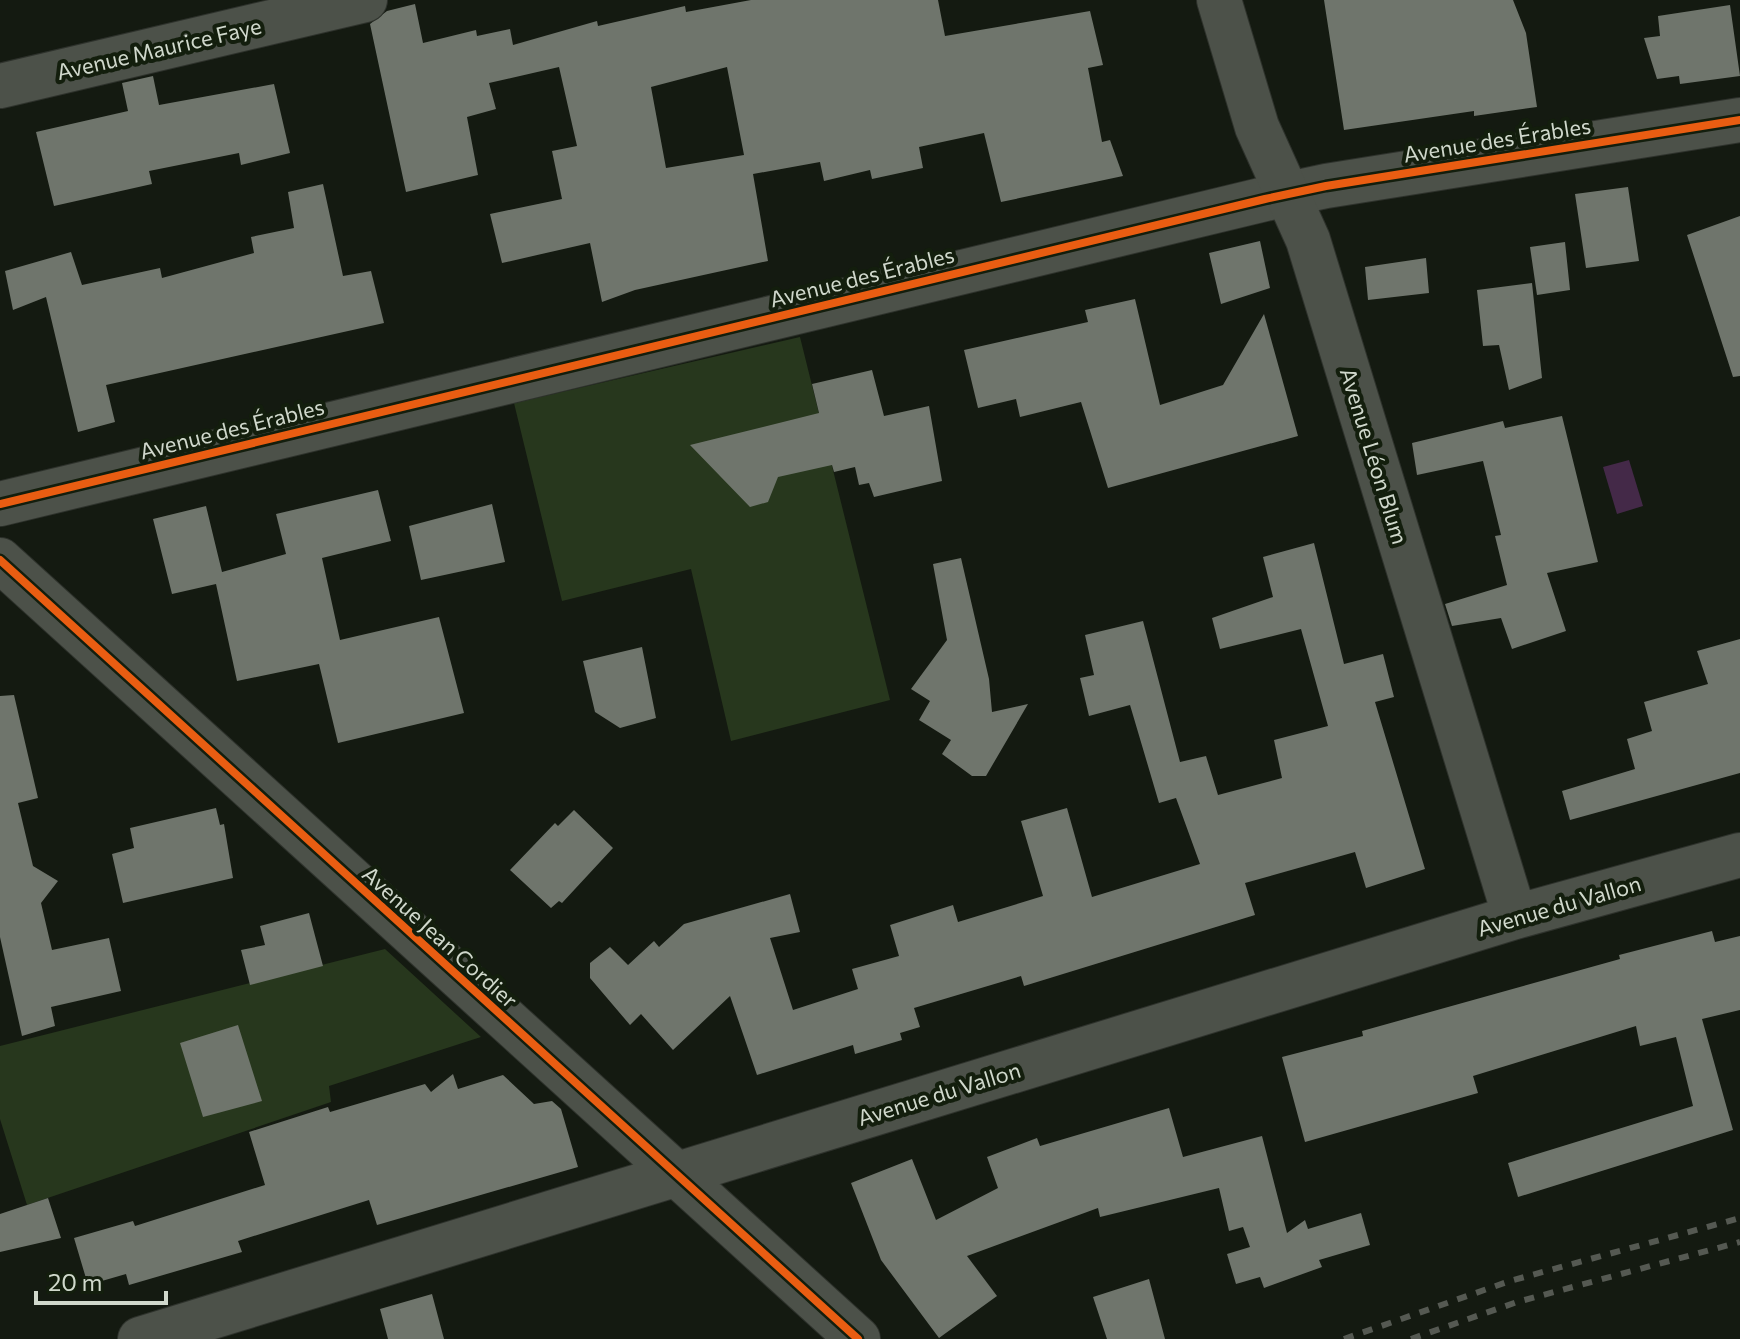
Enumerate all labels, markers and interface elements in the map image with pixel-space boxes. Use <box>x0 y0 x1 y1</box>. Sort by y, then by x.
street label: Avenue Maurice Faye <box>54 12 264 85</box>
street label: Avenue des Érables <box>1401 111 1593 168</box>
street label: Avenue des Érables <box>767 241 957 313</box>
street label: Avenue Léon Blum <box>1335 364 1414 547</box>
street label: Avenue des Érables <box>137 393 327 465</box>
street label: Avenue Jean Cordier <box>357 860 524 1013</box>
street label: Avenue du Vallon <box>1474 869 1644 942</box>
street label: Avenue du Vallon <box>854 1056 1024 1131</box>
scale bar <box>36 1255 166 1305</box>
text: 20 m <box>48 1267 102 1296</box>

